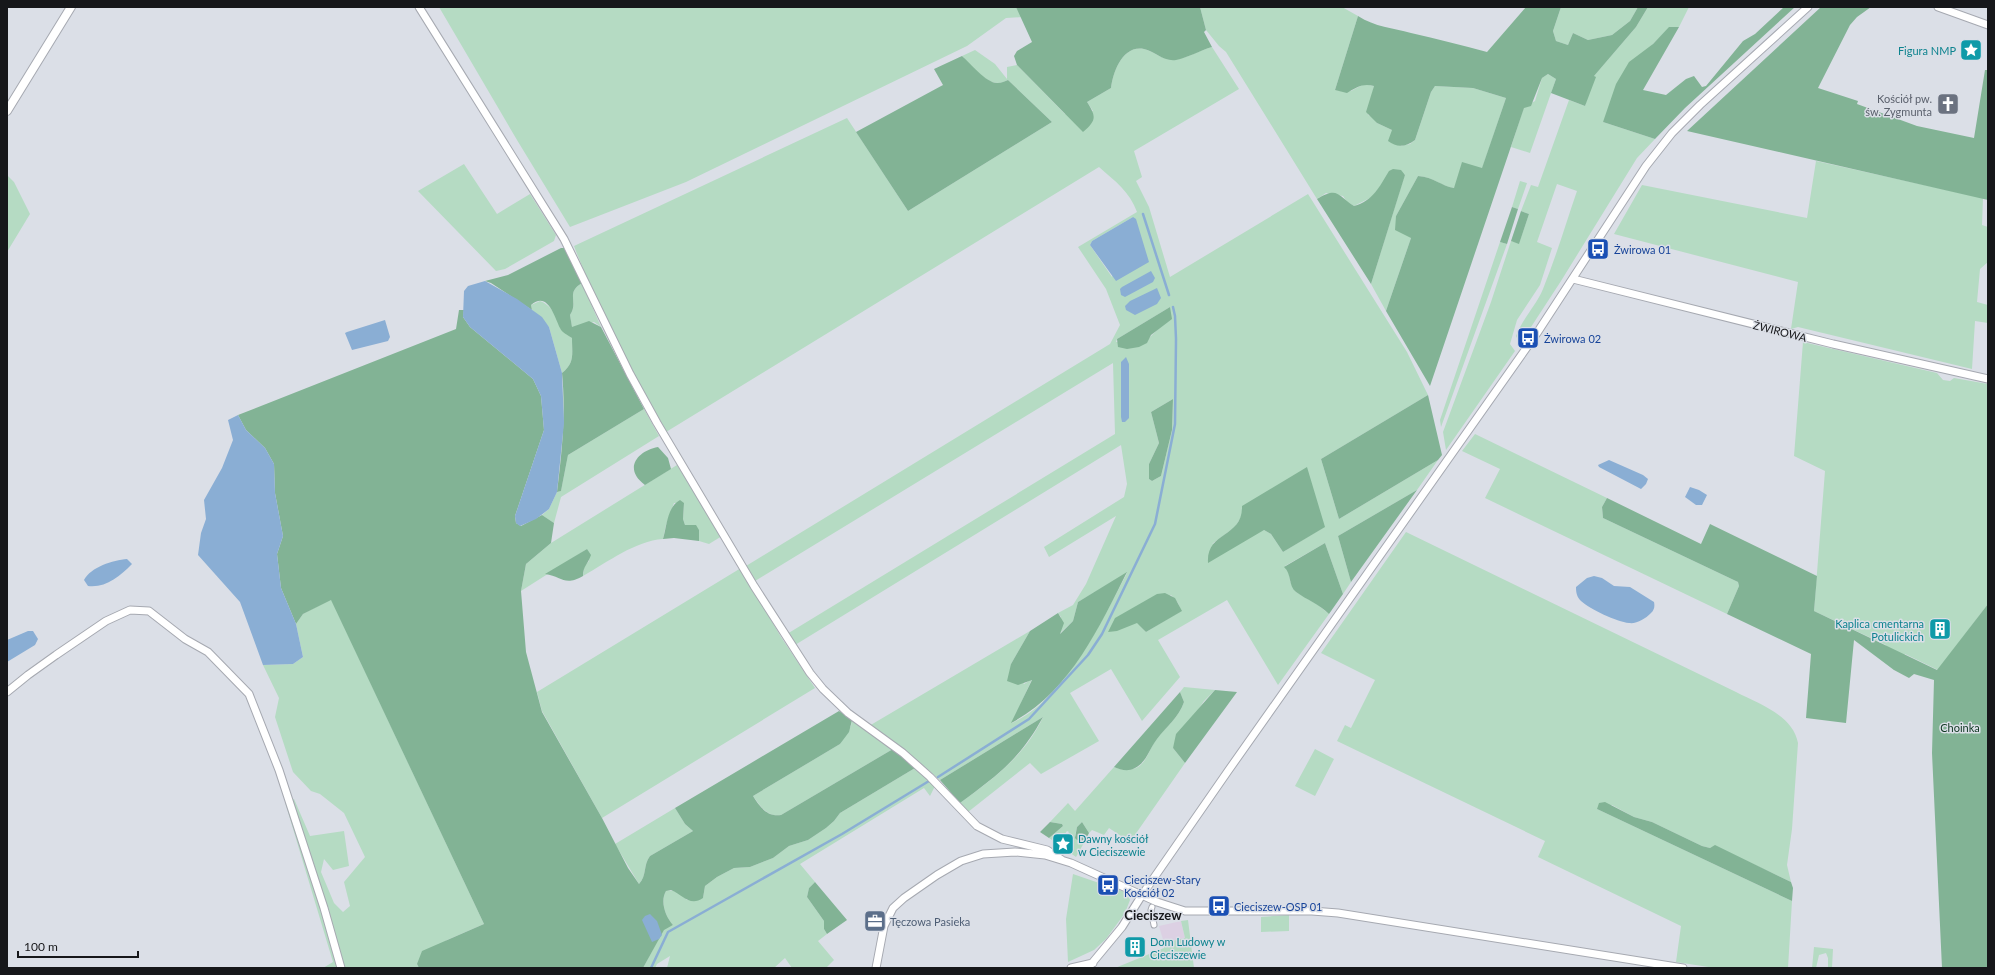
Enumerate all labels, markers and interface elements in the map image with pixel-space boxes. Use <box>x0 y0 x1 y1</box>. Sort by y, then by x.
place icon: Figura NMP <box>1958 37 1984 63</box>
place label: Figura NMP <box>1898 44 1956 57</box>
church icon: Kościół pw. św. Zygmunta <box>1935 91 1961 117</box>
place label: Kościół pw. św. Zygmunta <box>1865 92 1932 118</box>
bus stop icon: Żwirowa 01 <box>1585 236 1611 262</box>
place label: Żwirowa 01 <box>1614 243 1671 256</box>
street label: ŻWIROWA <box>1752 318 1809 344</box>
bus stop icon: Żwirowa 02 <box>1515 325 1541 351</box>
place label: Żwirowa 02 <box>1544 332 1601 345</box>
building icon: Kaplica cmentarna Potulickich <box>1927 616 1953 642</box>
place label: Kaplica cmentarna Potulickich <box>1835 617 1924 643</box>
park label: Choinka <box>1940 721 1980 734</box>
place icon: Dawny kościół w Cieciszewie <box>1050 831 1076 857</box>
place label: Dawny kościół w Cieciszewie <box>1078 832 1149 858</box>
bus stop icon: Cieciszew-Stary Kościół 02 <box>1095 872 1121 898</box>
place label: Cieciszew-Stary Kościół 02 <box>1124 873 1201 899</box>
bus stop icon: Cieciszew-OSP 01 <box>1206 893 1232 919</box>
place label: Cieciszew-OSP 01 <box>1234 900 1322 913</box>
district label: Cieciszew <box>1124 907 1182 923</box>
office icon: Tęczowa Pasieka <box>862 908 888 934</box>
place label: Tęczowa Pasieka <box>890 915 970 928</box>
scale bar <box>18 933 138 959</box>
building icon: Dom Ludowy w Cieciszewie <box>1122 934 1148 960</box>
place label: Dom Ludowy w Cieciszewie <box>1150 935 1226 961</box>
text: 100 m <box>24 939 58 954</box>

